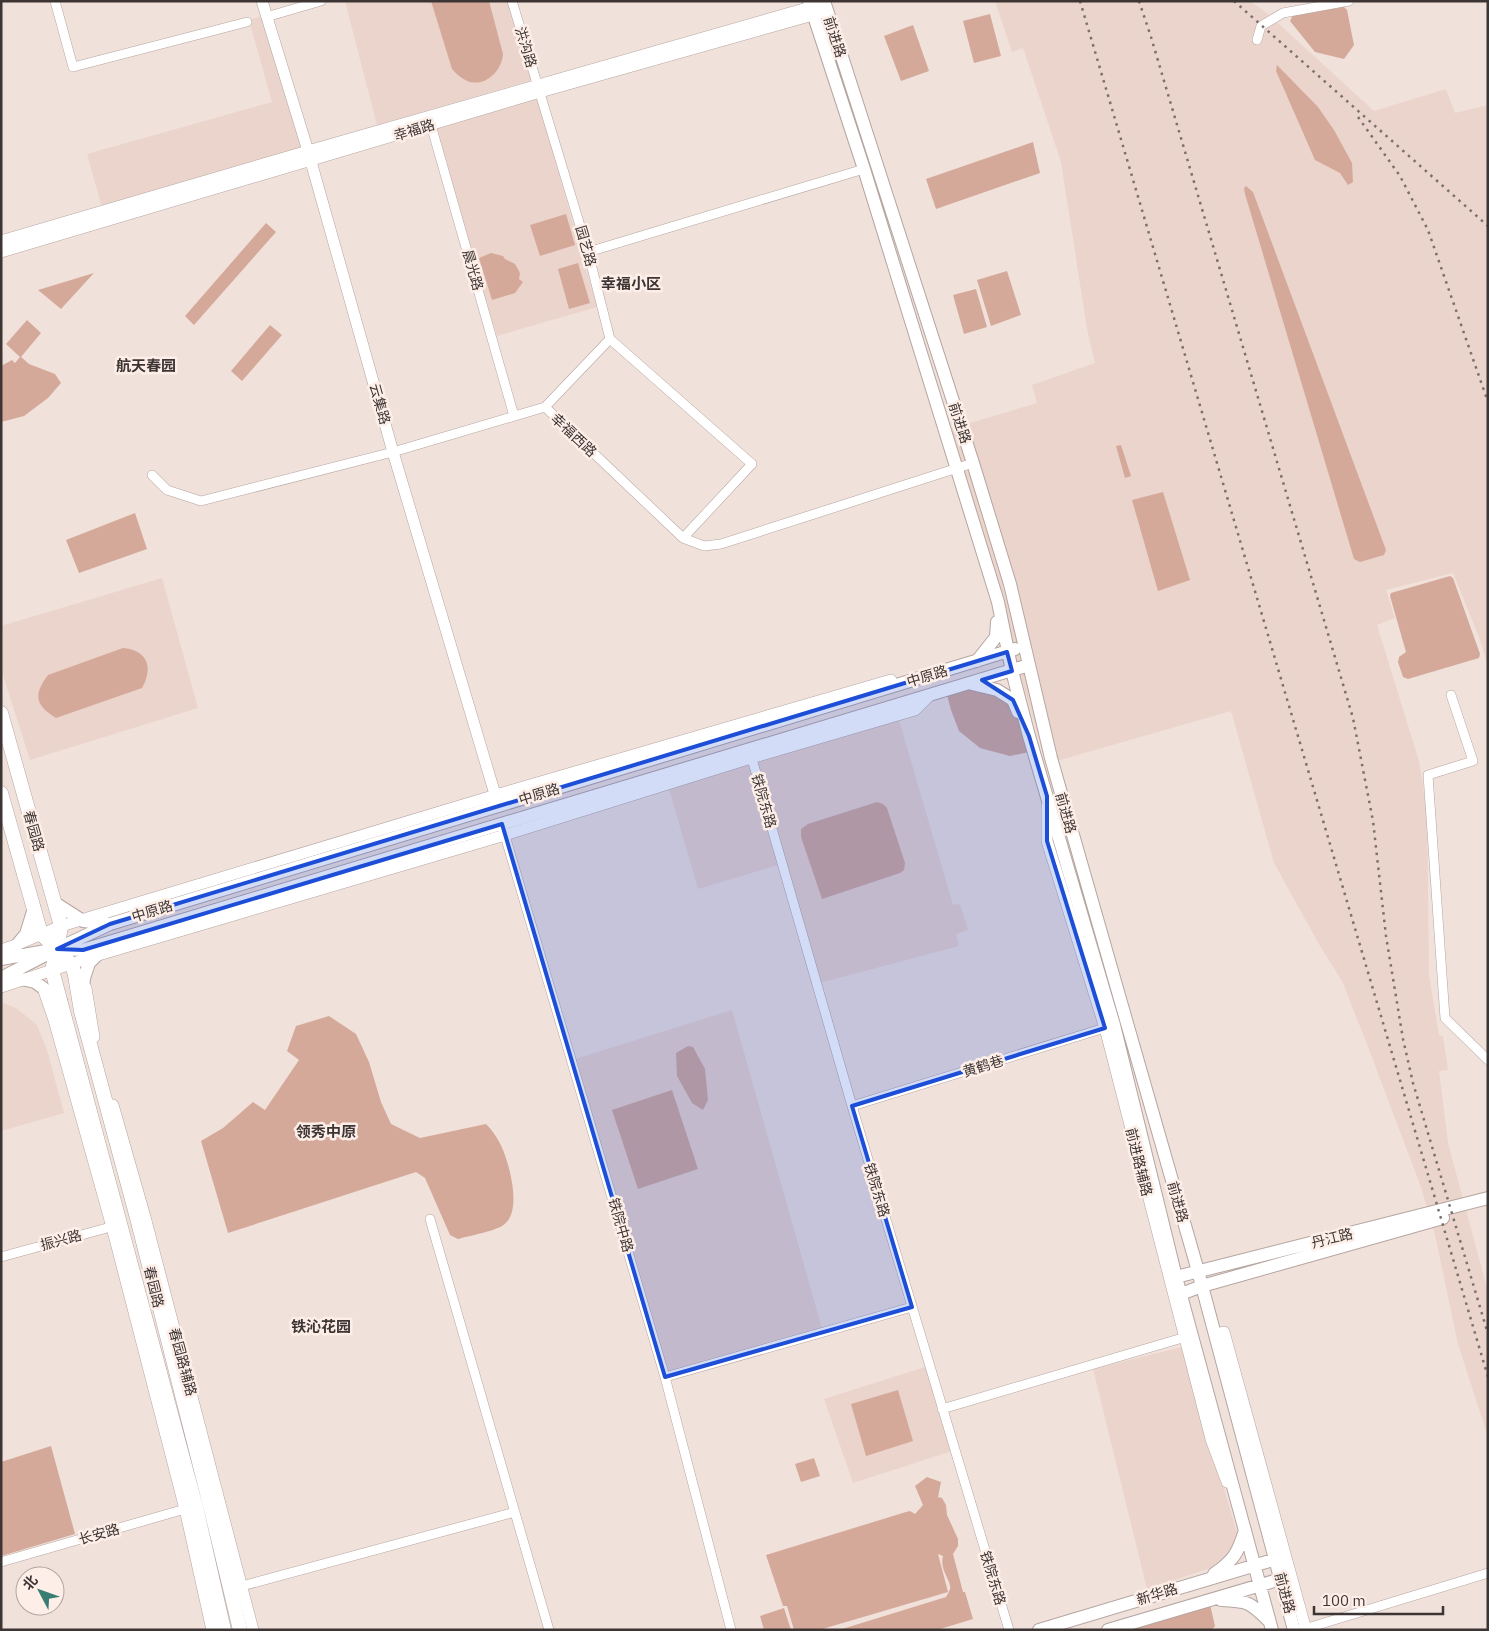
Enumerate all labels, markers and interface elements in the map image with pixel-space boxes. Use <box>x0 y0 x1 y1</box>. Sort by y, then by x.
street label: 前进路 <box>820 14 850 60</box>
street label: 洪沟路 <box>511 24 541 70</box>
street label: 幸福路 <box>391 115 437 145</box>
street label: 园艺路 <box>572 223 600 269</box>
street label: 晨光路 <box>459 247 487 293</box>
district label: 幸福小区 <box>601 274 661 293</box>
district label: 航天春园 <box>116 356 176 375</box>
street label: 云集路 <box>366 381 394 427</box>
street label: 前进路 <box>945 400 975 446</box>
street label: 幸福西路 <box>547 409 601 461</box>
street label: 中原路 <box>904 661 950 691</box>
street label: 铁院东路 <box>748 772 780 830</box>
street label: 中原路 <box>516 779 562 809</box>
street label: 前进路 <box>1052 790 1080 836</box>
street label: 春园路 <box>20 808 48 854</box>
street label: 中原路 <box>129 896 175 926</box>
street label: 黄鹤巷 <box>960 1051 1006 1081</box>
district label: 领秀中原 <box>296 1122 356 1141</box>
street label: 前进路辅路 <box>1122 1126 1156 1198</box>
street label: 铁院东路 <box>860 1161 894 1219</box>
street label: 前进路 <box>1164 1179 1192 1225</box>
street label: 铁院中路 <box>605 1196 637 1254</box>
street label: 丹江路 <box>1309 1224 1355 1252</box>
street label: 振兴路 <box>38 1226 84 1254</box>
street label: 春园路 <box>140 1264 168 1310</box>
district label: 铁沁花园 <box>291 1317 351 1336</box>
street label: 春园路辅路 <box>165 1326 201 1398</box>
street label: 长安路 <box>76 1520 122 1548</box>
street label: 铁院东路 <box>976 1549 1010 1607</box>
north arrow <box>15 1566 65 1616</box>
street label: 前进路 <box>1271 1570 1299 1616</box>
text: 北 <box>19 1571 42 1594</box>
street label: 新华路 <box>1134 1579 1180 1609</box>
scale bar <box>1314 1584 1443 1616</box>
text: 100 m <box>1322 1591 1366 1610</box>

